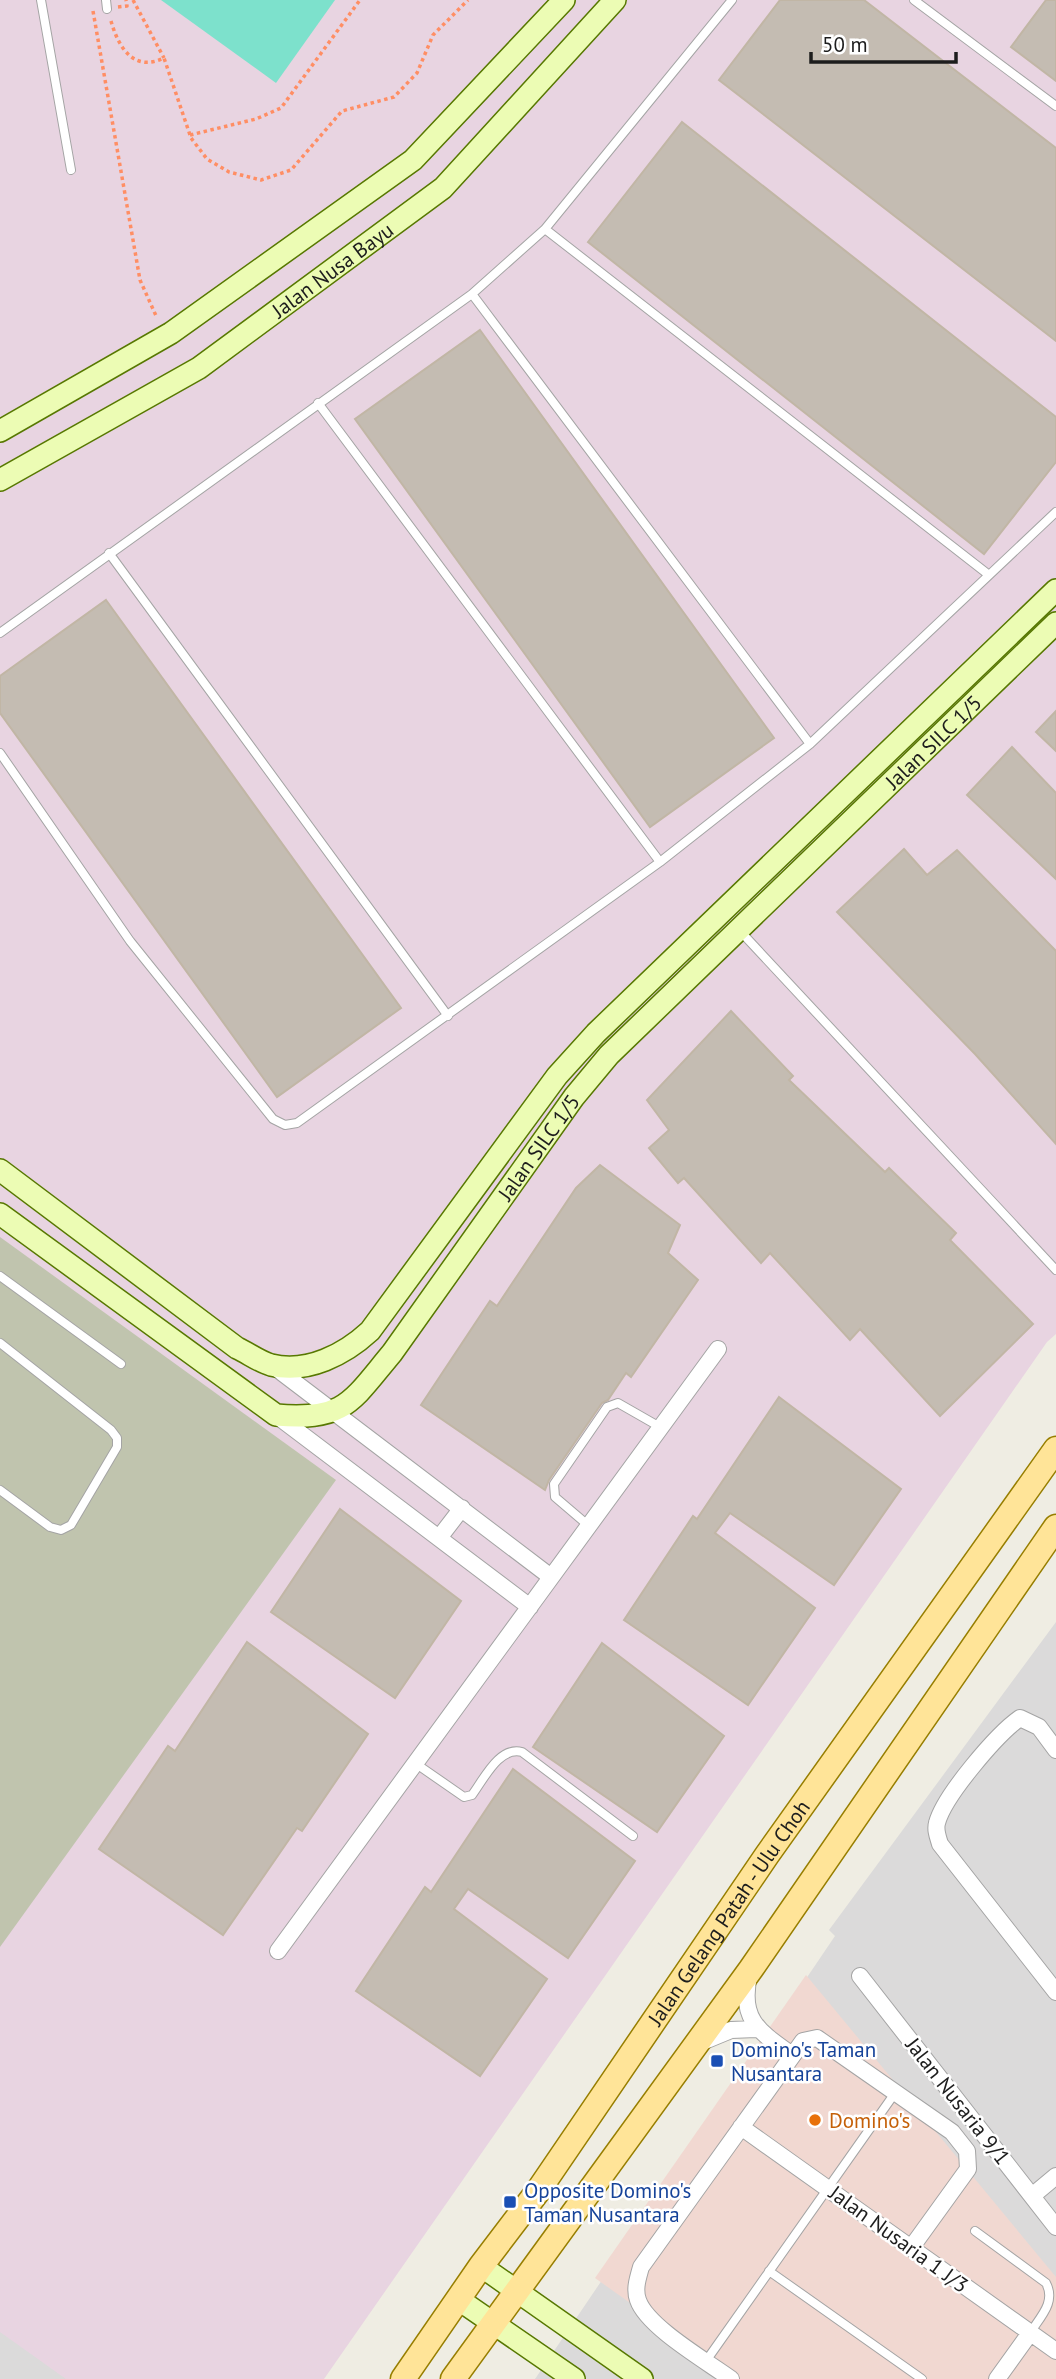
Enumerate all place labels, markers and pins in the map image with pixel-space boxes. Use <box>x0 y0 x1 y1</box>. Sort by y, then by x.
place label: Domino's Taman Nusantara <box>731 2036 876 2087</box>
marker: Domino's Taman Nusantara <box>709 2053 725 2069</box>
place label: Domino's <box>829 2107 910 2134</box>
marker: Domino's <box>807 2112 823 2128</box>
place label: Opposite Domino's Taman Nusantara <box>524 2177 691 2228</box>
marker: Opposite Domino's Taman Nusantara <box>502 2194 518 2210</box>

